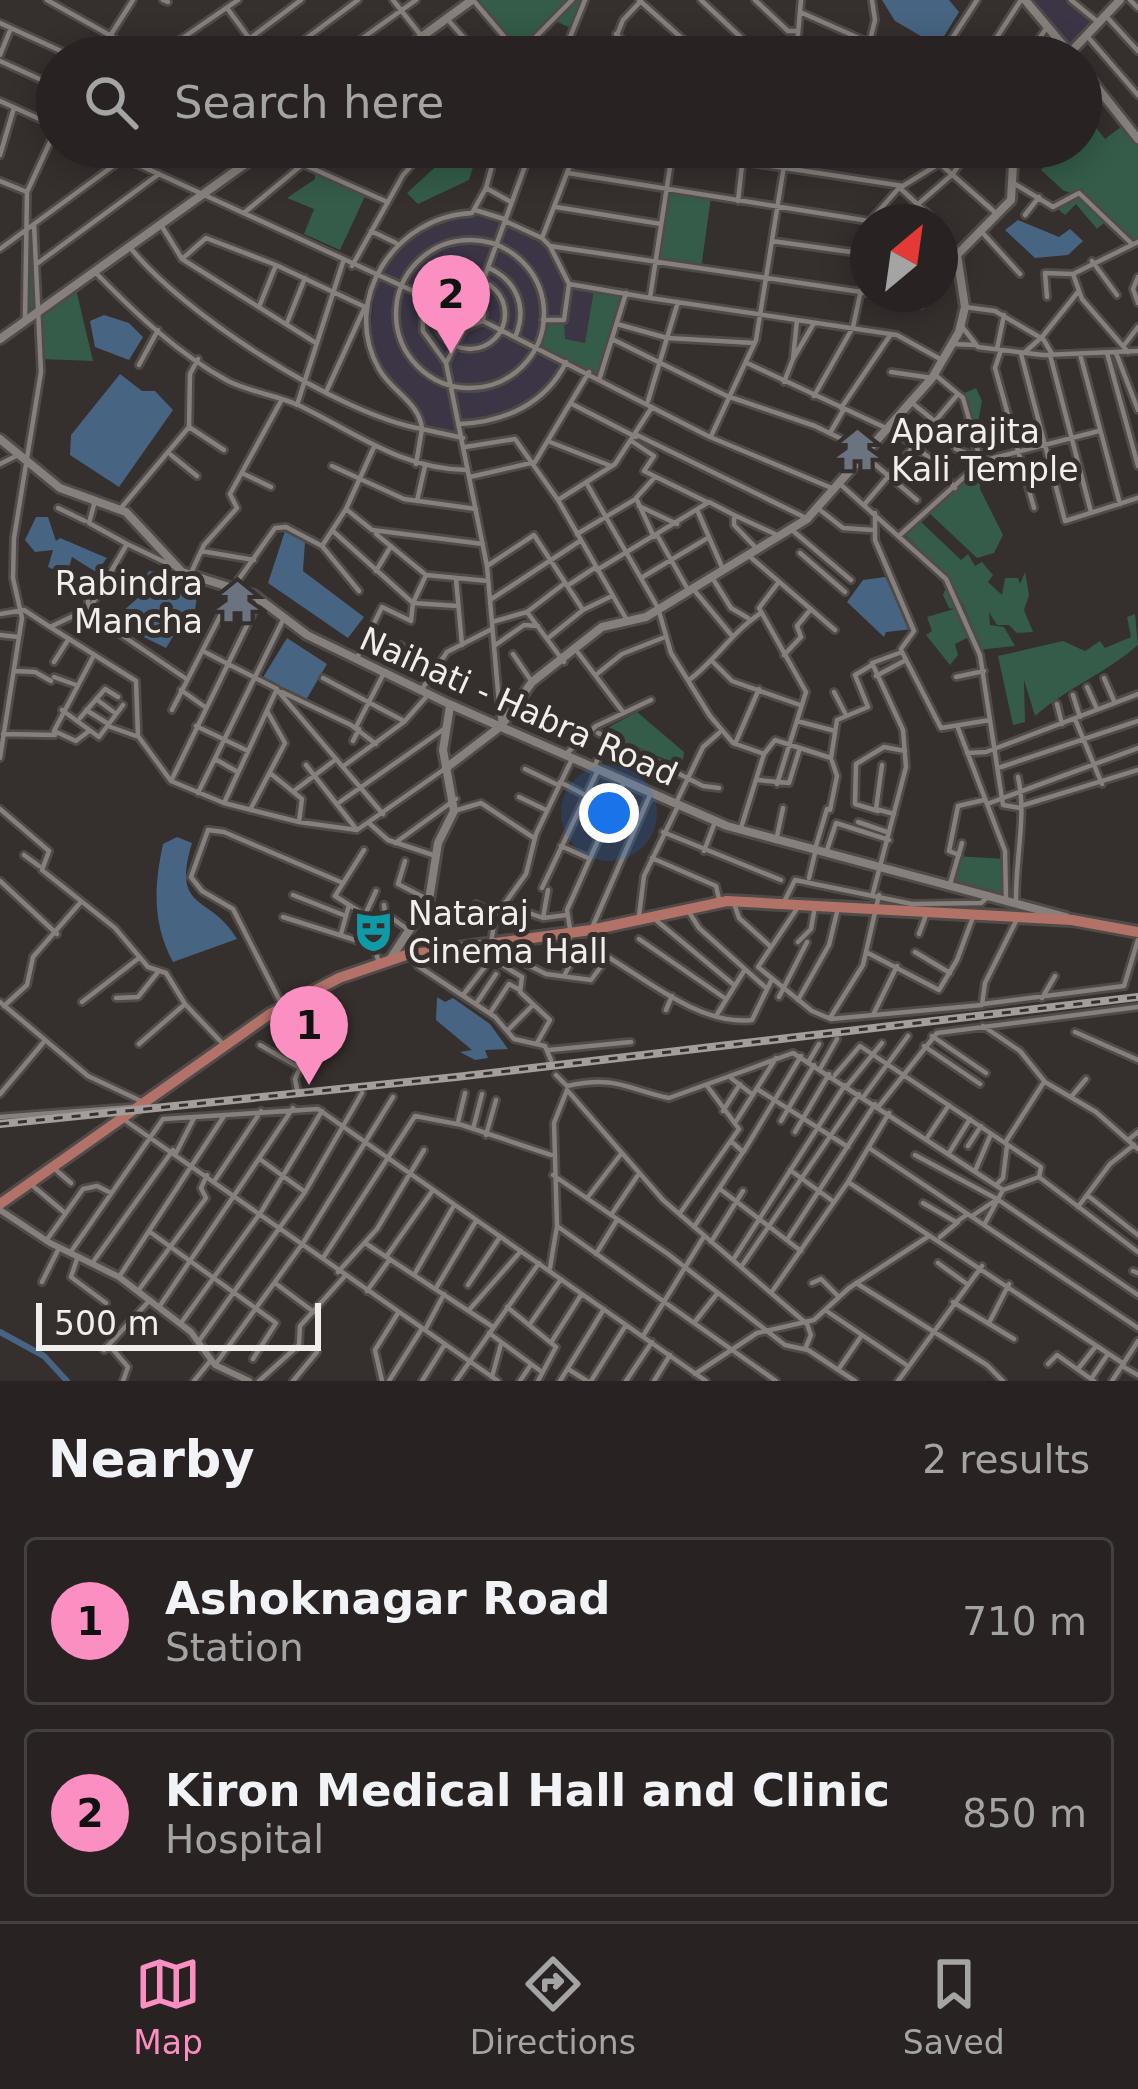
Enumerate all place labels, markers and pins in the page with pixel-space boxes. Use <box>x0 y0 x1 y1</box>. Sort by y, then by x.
pin: 2 <box>412 255 490 354</box>
place label: Aparajita Kali Temple <box>891 412 1079 489</box>
temple icon: Aparajita Kali Temple <box>834 427 880 473</box>
place label: Rabindra Mancha <box>55 564 203 641</box>
temple icon: Rabindra Mancha <box>214 579 260 625</box>
place label: Nataraj Cinema Hall <box>408 894 608 971</box>
theatre icon: Nataraj Cinema Hall <box>351 909 397 955</box>
pin: 1 <box>270 986 348 1085</box>

